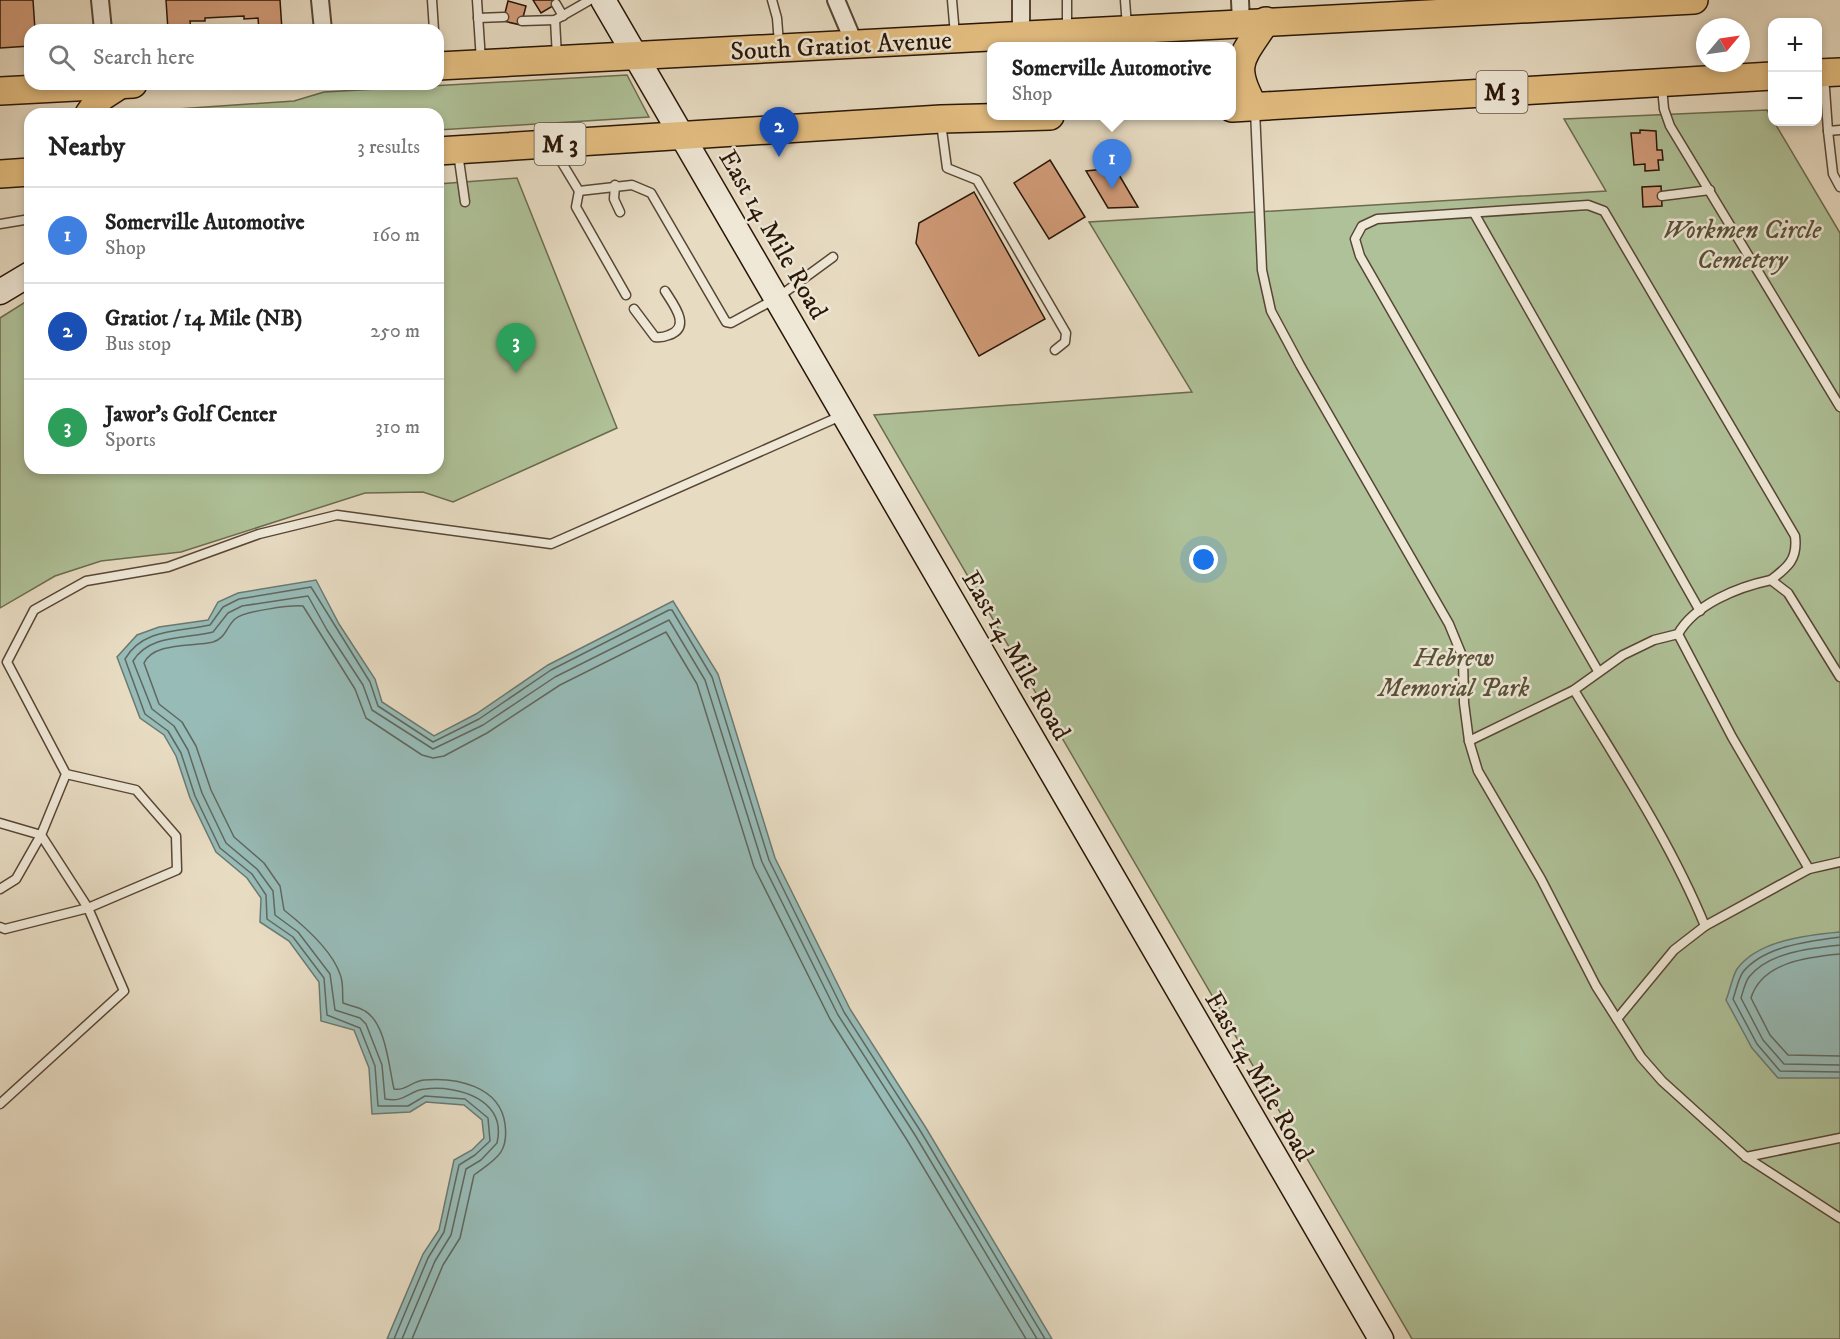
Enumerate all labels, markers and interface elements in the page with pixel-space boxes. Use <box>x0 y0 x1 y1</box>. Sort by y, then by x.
north arrow <box>1696 18 1750 72</box>
map controls <box>1768 18 1822 126</box>
button: + <box>1768 18 1822 72</box>
search box <box>24 24 444 90</box>
street label: South Gratiot Avenue <box>729 24 953 69</box>
icon: search <box>45 41 78 74</box>
popup <box>987 42 1236 120</box>
text: Search here <box>93 44 195 71</box>
text: Somerville Automotive <box>1012 55 1211 82</box>
road number: M 3 <box>1476 71 1528 113</box>
button: − <box>1768 72 1822 126</box>
text: Shop <box>1012 82 1052 107</box>
pin: 2 <box>760 108 798 157</box>
road number: M 3 <box>534 123 586 165</box>
text: Nearby <box>48 131 125 164</box>
text: 3 results <box>357 135 420 160</box>
pin: 1 <box>1092 140 1132 189</box>
street label: East 14 Mile Road <box>711 144 835 326</box>
text: Somerville Automotive <box>105 209 305 236</box>
park label: Workmen Circle Cemetery <box>1663 214 1822 277</box>
text: 1 <box>64 223 71 248</box>
text: 160 m <box>372 223 420 248</box>
text: Shop <box>105 236 146 261</box>
text: Gratiot / 14 Mile (NB) <box>105 305 302 332</box>
text: 2 <box>63 319 72 344</box>
text: 250 m <box>370 319 420 344</box>
pin: 3 <box>496 324 536 373</box>
text: Bus stop <box>105 332 171 357</box>
text: Jawor's Golf Center <box>105 401 277 428</box>
text: 3 <box>64 415 71 440</box>
text: 310 m <box>375 415 420 440</box>
text: Sports <box>105 428 156 453</box>
your location <box>1189 545 1218 574</box>
street label: East 14 Mile Road <box>954 565 1078 747</box>
park label: Hebrew Memorial Park <box>1377 642 1530 705</box>
street label: East 14 Mile Road <box>1197 986 1321 1168</box>

